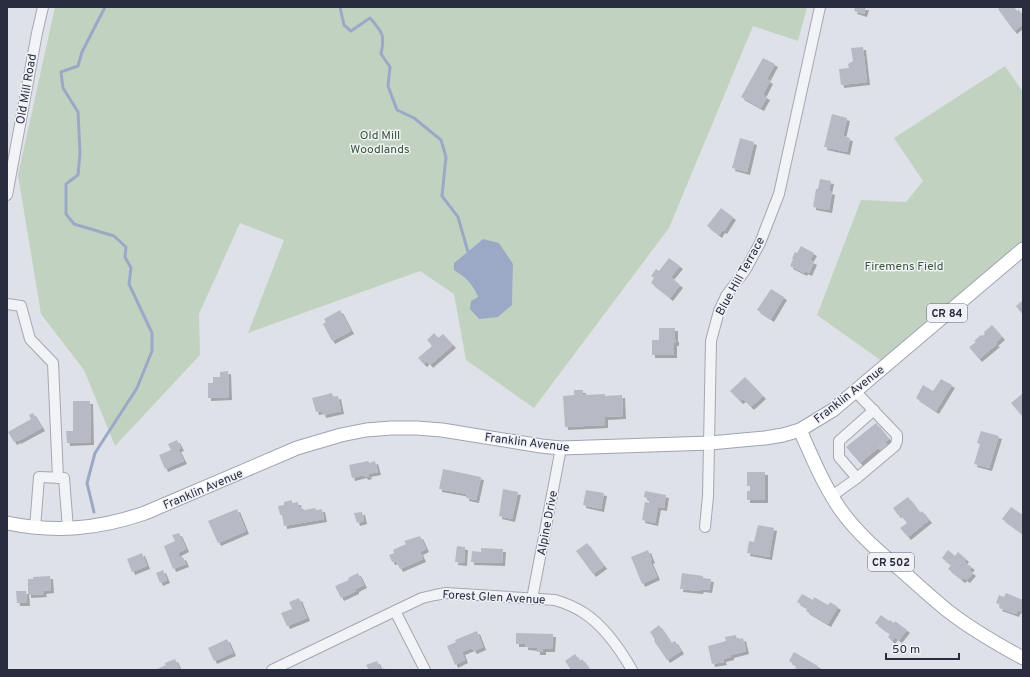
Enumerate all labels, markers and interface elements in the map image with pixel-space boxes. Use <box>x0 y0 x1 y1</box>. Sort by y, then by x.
street label: Old Mill Road <box>13 53 41 126</box>
park label: Old Mill Woodlands <box>350 128 410 158</box>
street label: Blue Hill Terrace <box>713 234 769 319</box>
park label: Firemens Field <box>865 259 944 275</box>
road number: CR 84 <box>927 304 967 322</box>
street label: Franklin Avenue <box>811 362 888 427</box>
street label: Franklin Avenue <box>484 430 570 456</box>
street label: Franklin Avenue <box>161 466 246 514</box>
street label: Alpine Drive <box>534 489 562 557</box>
road number: CR 502 <box>868 553 914 571</box>
street label: Forest Glen Avenue <box>442 587 546 609</box>
scale bar <box>886 635 959 661</box>
text: 50 m <box>892 642 920 658</box>

